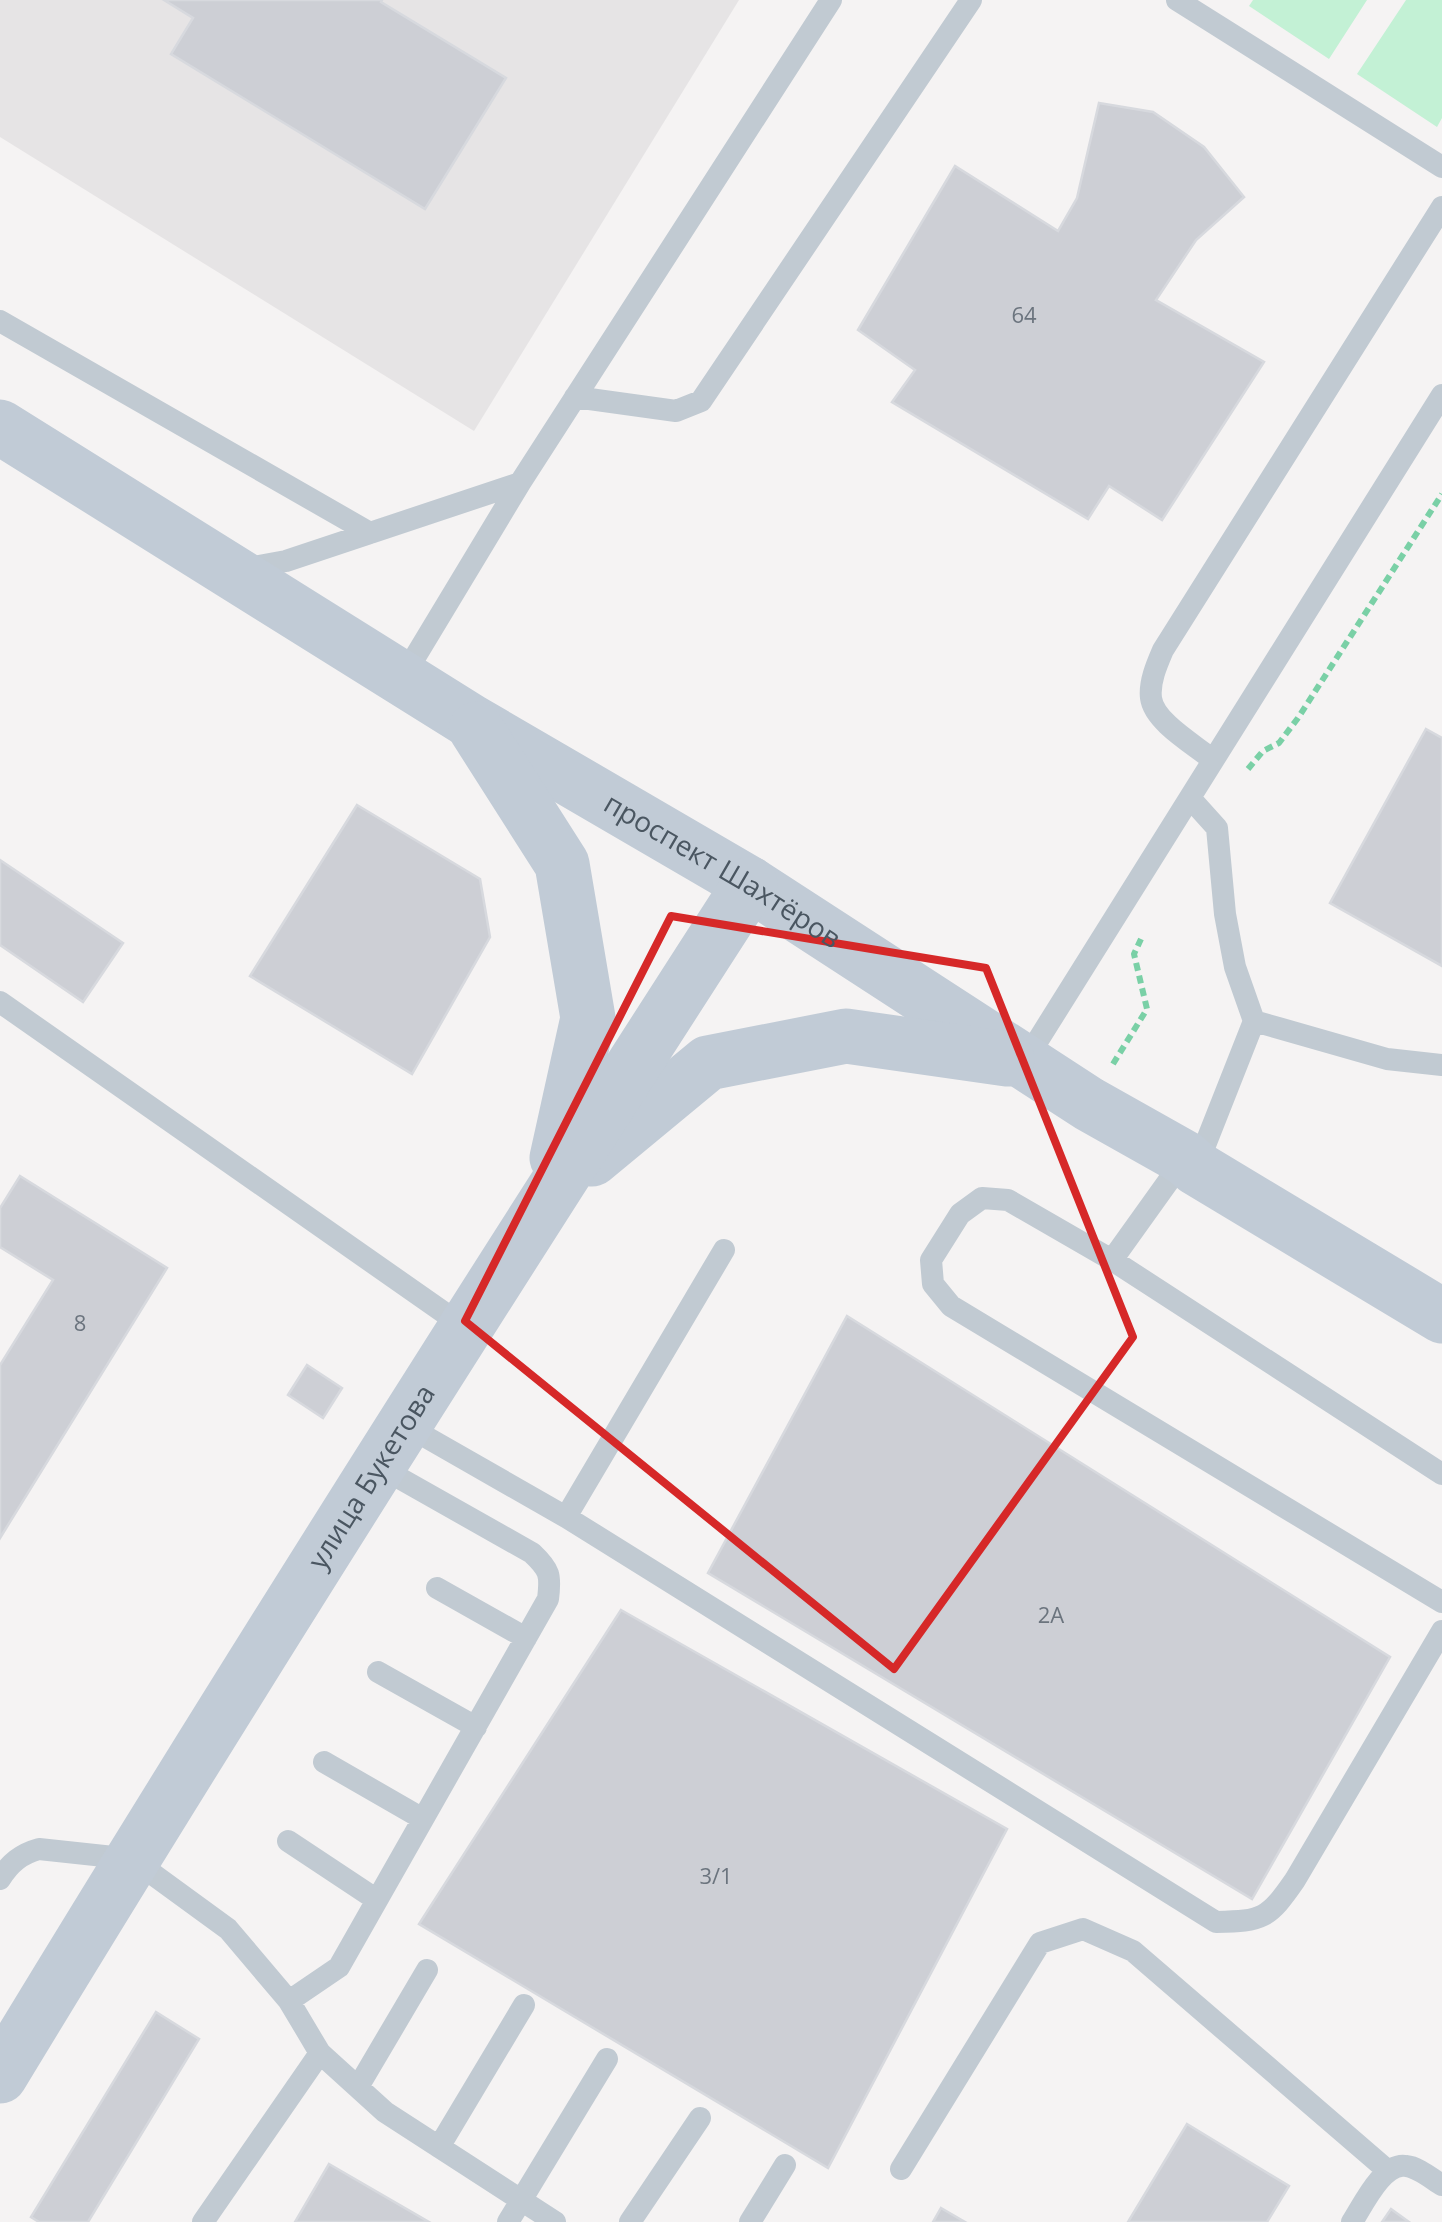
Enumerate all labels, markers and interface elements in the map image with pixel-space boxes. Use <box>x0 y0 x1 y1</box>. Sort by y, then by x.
house number: 64 <box>1011 299 1037 329</box>
street label: проспект Шахтёров <box>598 783 849 956</box>
house number: 8 <box>74 1307 86 1337</box>
street label: улица Букетова <box>298 1377 443 1576</box>
house number: 2А <box>1038 1599 1064 1629</box>
house number: 3/1 <box>699 1860 733 1890</box>

